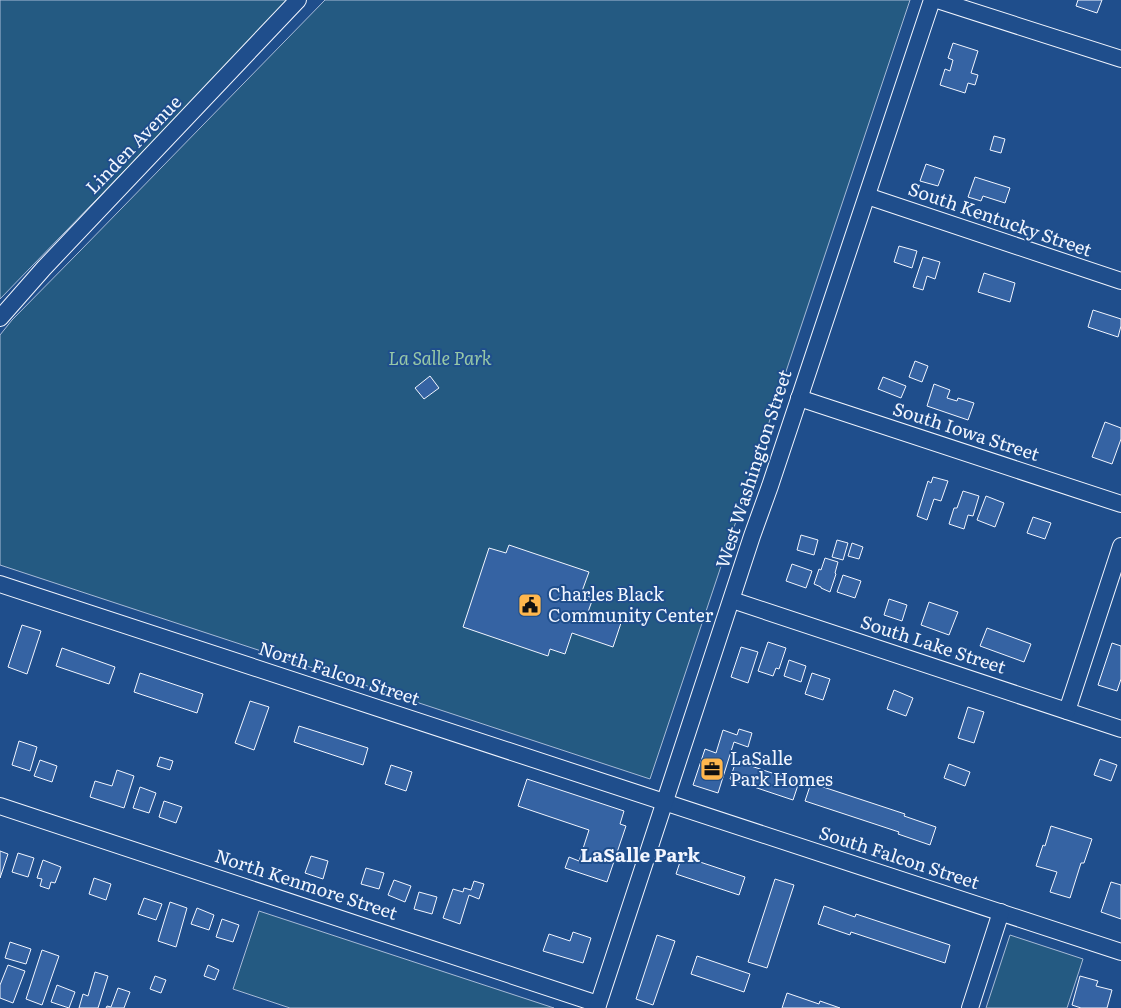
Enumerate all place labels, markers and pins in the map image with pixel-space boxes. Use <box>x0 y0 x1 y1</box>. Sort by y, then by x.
place label: Charles Black Community Center <box>548 580 714 628</box>
public building icon: Charles Black Community Center <box>517 592 543 618</box>
place label: LaSalle Park Homes <box>730 744 833 792</box>
office icon: LaSalle Park Homes <box>699 756 725 782</box>

